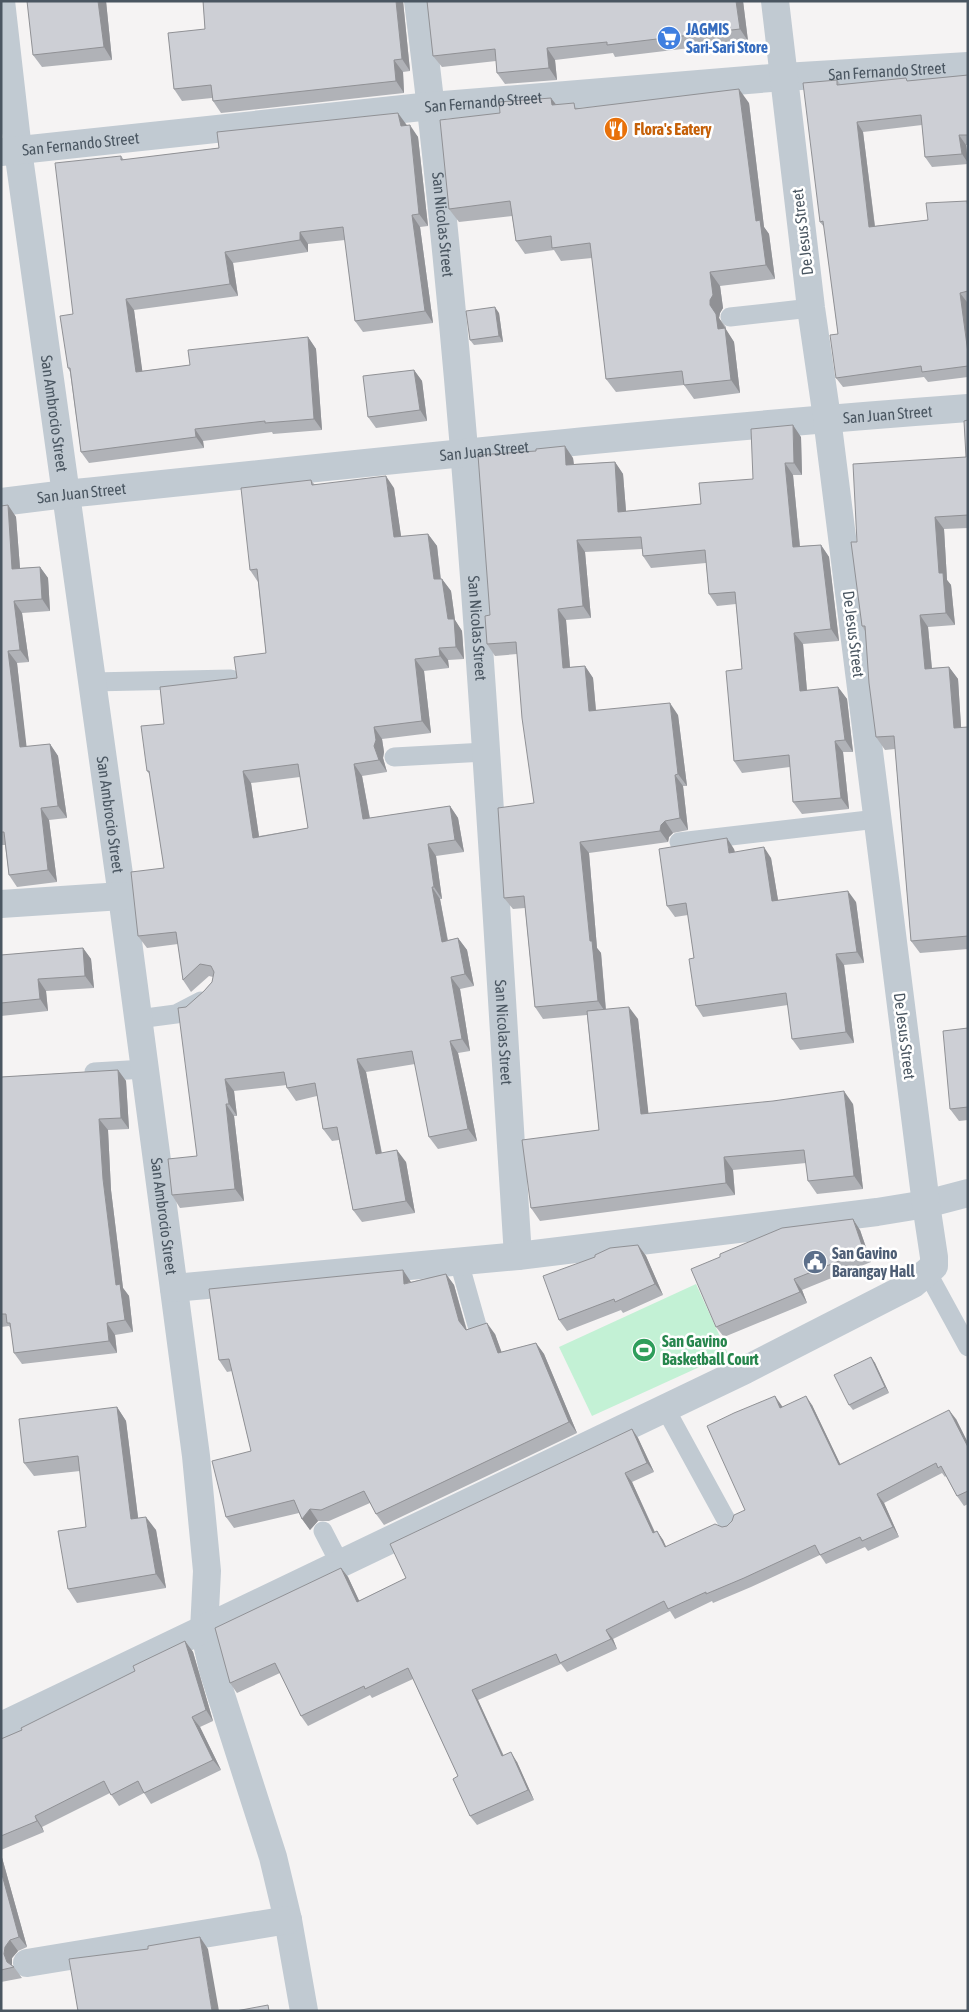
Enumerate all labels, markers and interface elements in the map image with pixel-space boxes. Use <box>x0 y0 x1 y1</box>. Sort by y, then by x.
place label: JAGMIS Sari-Sari Store <box>685 20 768 56</box>
supermarket icon: JAGMIS Sari-Sari Store <box>656 25 682 51</box>
street label: San Fernando Street <box>828 58 947 83</box>
street label: San Fernando Street <box>424 88 543 116</box>
restaurant icon: Flora's Eatery <box>603 116 629 142</box>
place label: Flora's Eatery <box>634 120 712 138</box>
street label: San Fernando Street <box>21 128 140 159</box>
street label: San Nicolas Street <box>429 171 458 278</box>
street label: De Jesus Street <box>788 187 816 276</box>
street label: San Ambrocio Street <box>38 354 72 473</box>
street label: San Juan Street <box>842 402 933 427</box>
street label: San Juan Street <box>439 437 530 464</box>
street label: San Juan Street <box>36 479 127 507</box>
street label: San Nicolas Street <box>465 575 490 682</box>
street label: De Jesus Street <box>840 590 868 679</box>
street label: San Ambrocio Street <box>94 755 128 875</box>
street label: San Nicolas Street <box>492 979 516 1086</box>
street label: De Jesus Street <box>891 992 919 1081</box>
street label: San Ambrocio Street <box>148 1156 181 1276</box>
place label: San Gavino Barangay Hall <box>832 1244 915 1280</box>
public building icon: San Gavino Barangay Hall <box>802 1249 828 1275</box>
place label: San Gavino Basketball Court <box>662 1332 759 1368</box>
sports icon: San Gavino Basketball Court <box>631 1337 657 1363</box>

